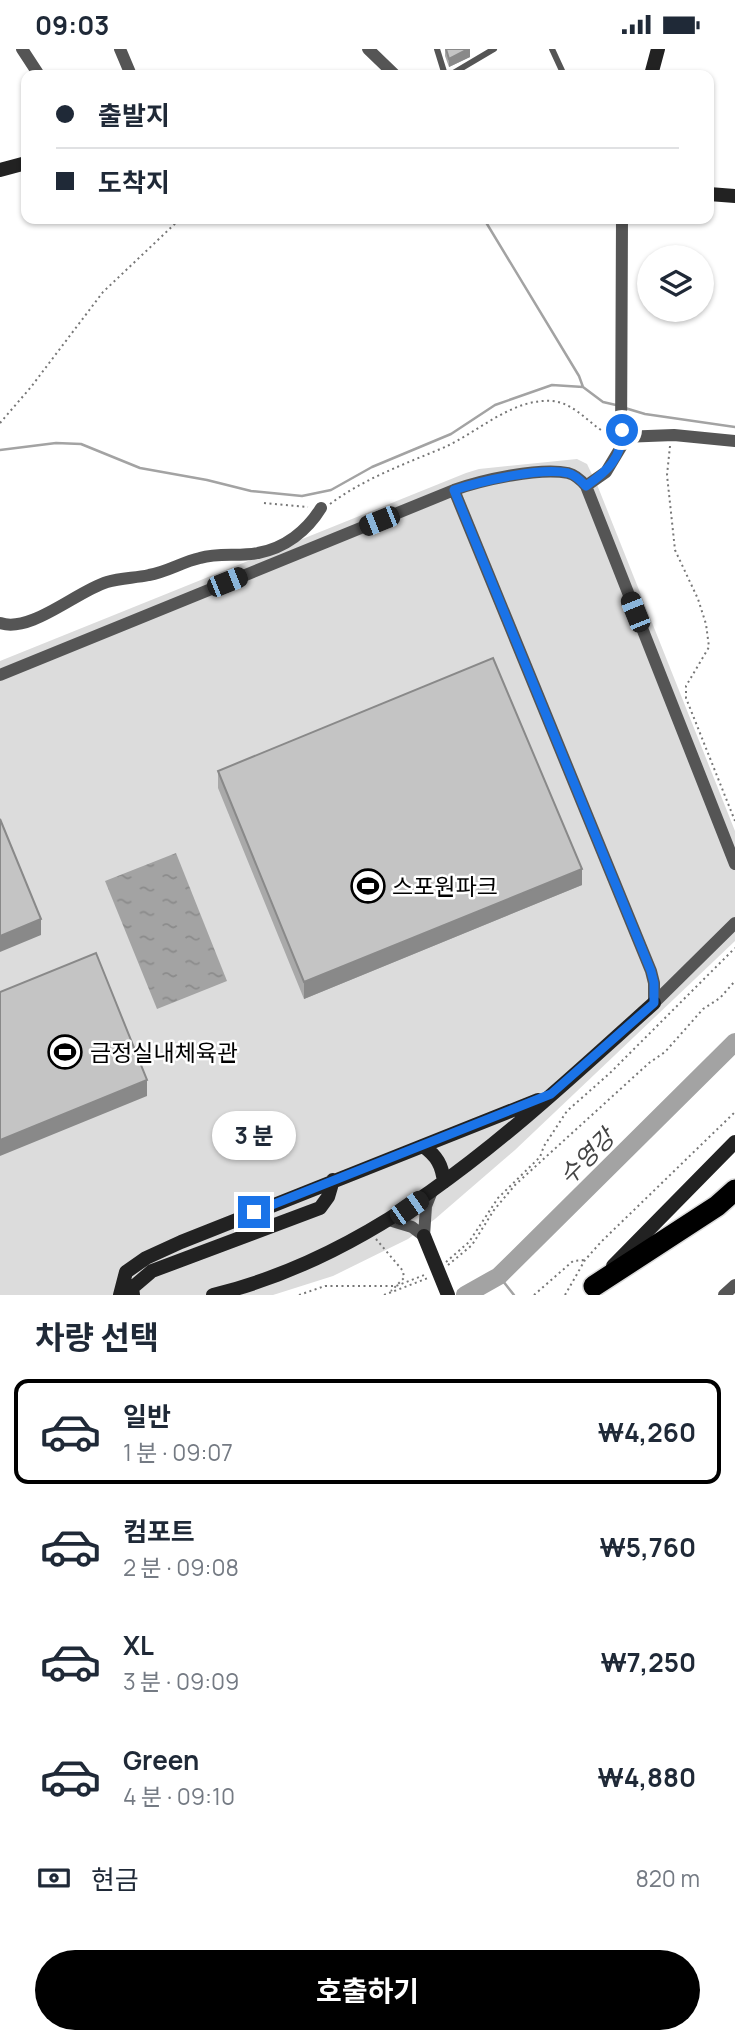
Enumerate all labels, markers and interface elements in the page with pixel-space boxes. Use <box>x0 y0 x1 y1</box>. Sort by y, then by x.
text: 09:03 <box>35 7 109 43</box>
text: 출발지 <box>98 97 170 133</box>
text: 도착지 <box>98 164 170 200</box>
map controls <box>637 245 714 322</box>
button: layers <box>637 245 714 322</box>
route start <box>606 414 638 446</box>
car <box>356 503 403 539</box>
car <box>204 564 251 600</box>
car <box>618 589 653 635</box>
sports icon: 스포원파크 <box>349 867 387 905</box>
place label: 스포원파크 <box>392 870 498 902</box>
sports icon: 금정실내체육관 <box>46 1033 84 1071</box>
place label: 금정실내체육관 <box>90 1036 238 1068</box>
callout: 3 분 <box>212 1111 296 1159</box>
text: 3 분 <box>234 1119 274 1151</box>
water label: 수영강 <box>551 1119 623 1191</box>
car <box>386 1187 433 1229</box>
route end <box>238 1196 270 1228</box>
text: 차량 선택 <box>35 1315 159 1359</box>
text: 일반 <box>123 1398 171 1434</box>
icon: car <box>39 1400 102 1463</box>
text: ₩4,260 <box>598 1414 696 1450</box>
text: 1 분 · 09:07 <box>123 1436 233 1468</box>
text: 컴포트 <box>123 1513 195 1549</box>
icon: car <box>39 1515 102 1578</box>
text: ₩5,760 <box>599 1529 696 1565</box>
text: 2 분 · 09:08 <box>123 1551 239 1583</box>
text: XL <box>123 1627 154 1663</box>
icon: car <box>39 1630 102 1693</box>
text: ₩7,250 <box>601 1644 696 1680</box>
text: 3 분 · 09:09 <box>123 1665 239 1697</box>
text: Green <box>123 1742 199 1778</box>
icon: car <box>39 1745 102 1808</box>
text: ₩4,880 <box>598 1759 696 1795</box>
text: 4 분 · 09:10 <box>123 1780 235 1812</box>
icon: cash <box>35 1859 73 1897</box>
text: 현금 <box>91 1861 139 1897</box>
text: 820 m <box>635 1862 700 1894</box>
button: 호출하기 <box>35 1950 700 2030</box>

